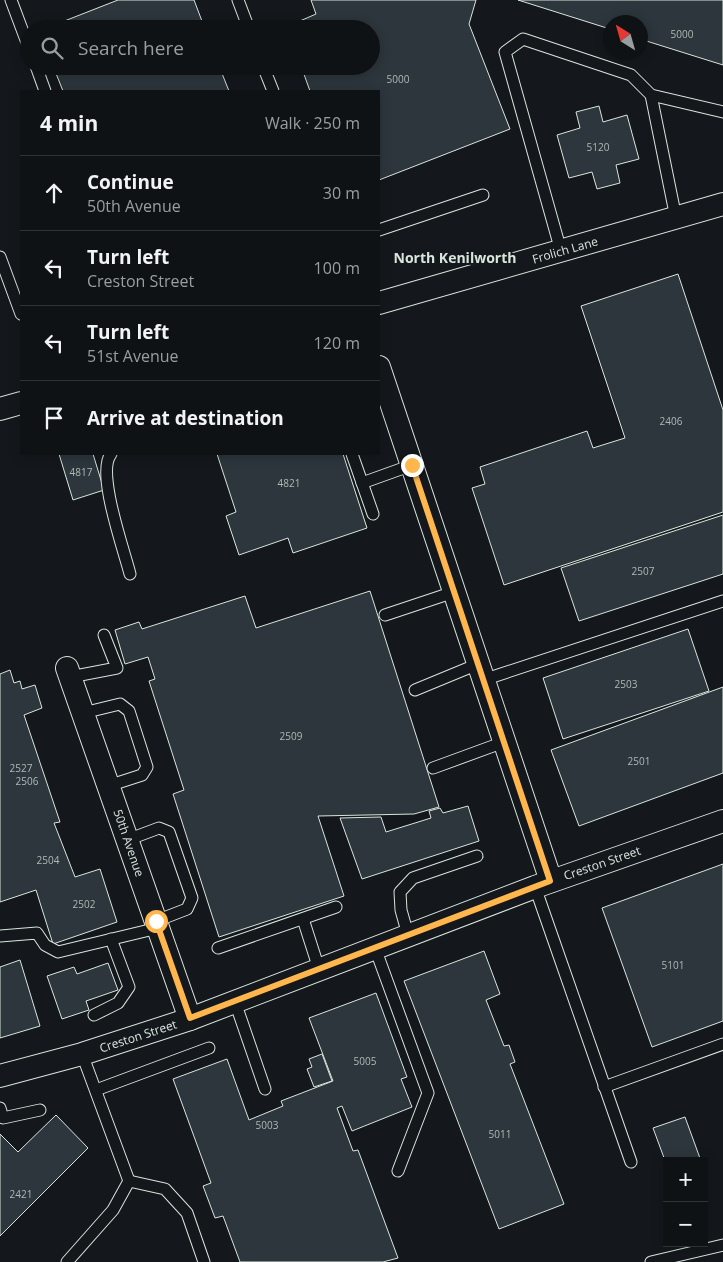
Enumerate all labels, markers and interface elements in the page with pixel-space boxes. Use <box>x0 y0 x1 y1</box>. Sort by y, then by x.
north arrow <box>603 15 648 60</box>
search box <box>20 20 380 75</box>
house number: 5000 <box>671 27 694 41</box>
icon: search <box>38 34 66 62</box>
text: Search here <box>78 35 184 61</box>
house number: 5000 <box>387 72 410 86</box>
text: 4 min <box>40 109 98 137</box>
text: Walk · 250 m <box>265 112 360 134</box>
house number: 5120 <box>587 140 610 154</box>
text: Continue <box>87 169 174 195</box>
icon: ahead <box>40 179 68 207</box>
text: 30 m <box>323 182 360 204</box>
text: 50th Avenue <box>87 195 181 217</box>
street label: Frolich Lane <box>530 232 600 267</box>
text: Turn left <box>87 244 169 270</box>
district label: North Kenilworth <box>394 248 516 267</box>
icon: left <box>40 254 68 282</box>
text: 100 m <box>314 257 360 279</box>
text: Creston Street <box>87 270 194 292</box>
text: Turn left <box>87 319 169 345</box>
icon: left <box>40 329 68 357</box>
text: 120 m <box>314 332 360 354</box>
text: 51st Avenue <box>87 345 178 367</box>
icon: arrive <box>40 404 68 432</box>
text: Arrive at destination <box>87 405 284 431</box>
house number: 2406 <box>660 414 683 428</box>
route end <box>401 454 424 477</box>
house number: 4817 <box>70 465 93 479</box>
house number: 4821 <box>278 476 300 490</box>
house number: 2507 <box>632 564 655 578</box>
house number: 2503 <box>615 677 638 691</box>
house number: 2509 <box>280 729 303 743</box>
house number: 2501 <box>628 754 650 768</box>
house number: 2527 <box>10 761 33 775</box>
house number: 2506 <box>16 774 39 788</box>
street label: 50th Avenue <box>110 807 149 879</box>
street label: Creston Street <box>561 842 643 884</box>
house number: 2504 <box>37 853 60 867</box>
house number: 2502 <box>73 897 96 911</box>
route start <box>145 910 168 933</box>
house number: 5101 <box>662 958 684 972</box>
street label: Creston Street <box>97 1015 179 1057</box>
house number: 5005 <box>354 1054 377 1068</box>
house number: 5003 <box>256 1118 279 1132</box>
house number: 5011 <box>489 1127 511 1141</box>
map controls <box>663 1157 708 1247</box>
button: + <box>663 1157 708 1202</box>
house number: 2421 <box>10 1187 32 1201</box>
button: − <box>663 1202 708 1247</box>

